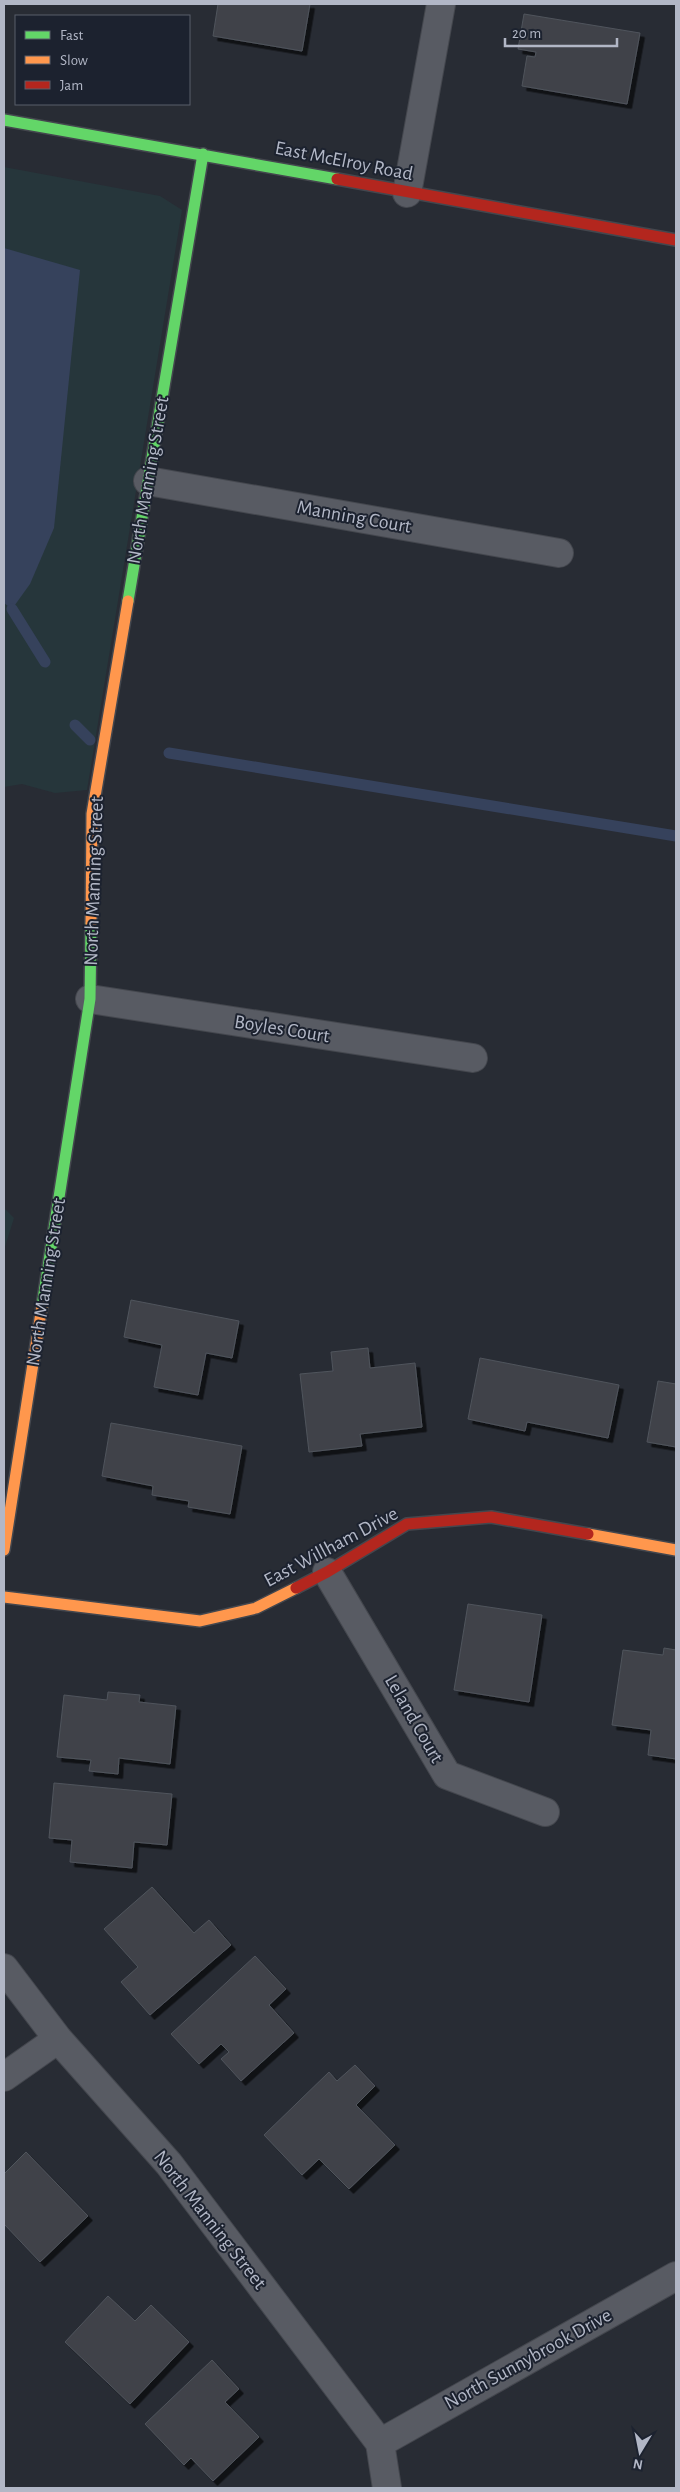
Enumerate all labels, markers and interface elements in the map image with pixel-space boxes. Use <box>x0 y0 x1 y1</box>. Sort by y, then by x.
legend <box>15 15 190 105</box>
scale bar <box>505 15 618 47</box>
text: 20 m <box>512 26 541 41</box>
text: Fast <box>60 28 84 43</box>
text: Slow <box>60 53 88 68</box>
text: Jam <box>60 78 83 93</box>
street label: East McElroy Road <box>273 138 415 184</box>
street label: North Manning Street <box>123 394 173 565</box>
street label: Manning Court <box>295 497 413 537</box>
street label: North Manning Street <box>81 795 107 966</box>
street label: Boyles Court <box>233 1012 332 1046</box>
street label: North Manning Street <box>23 1196 69 1367</box>
street label: East Willham Drive <box>261 1503 401 1591</box>
street label: Leland Court <box>381 1672 447 1767</box>
street label: North Manning Street <box>150 2147 271 2294</box>
street label: North Sunnybrook Drive <box>441 2305 615 2413</box>
north arrow <box>615 2427 665 2477</box>
text: N <box>632 2456 644 2472</box>

